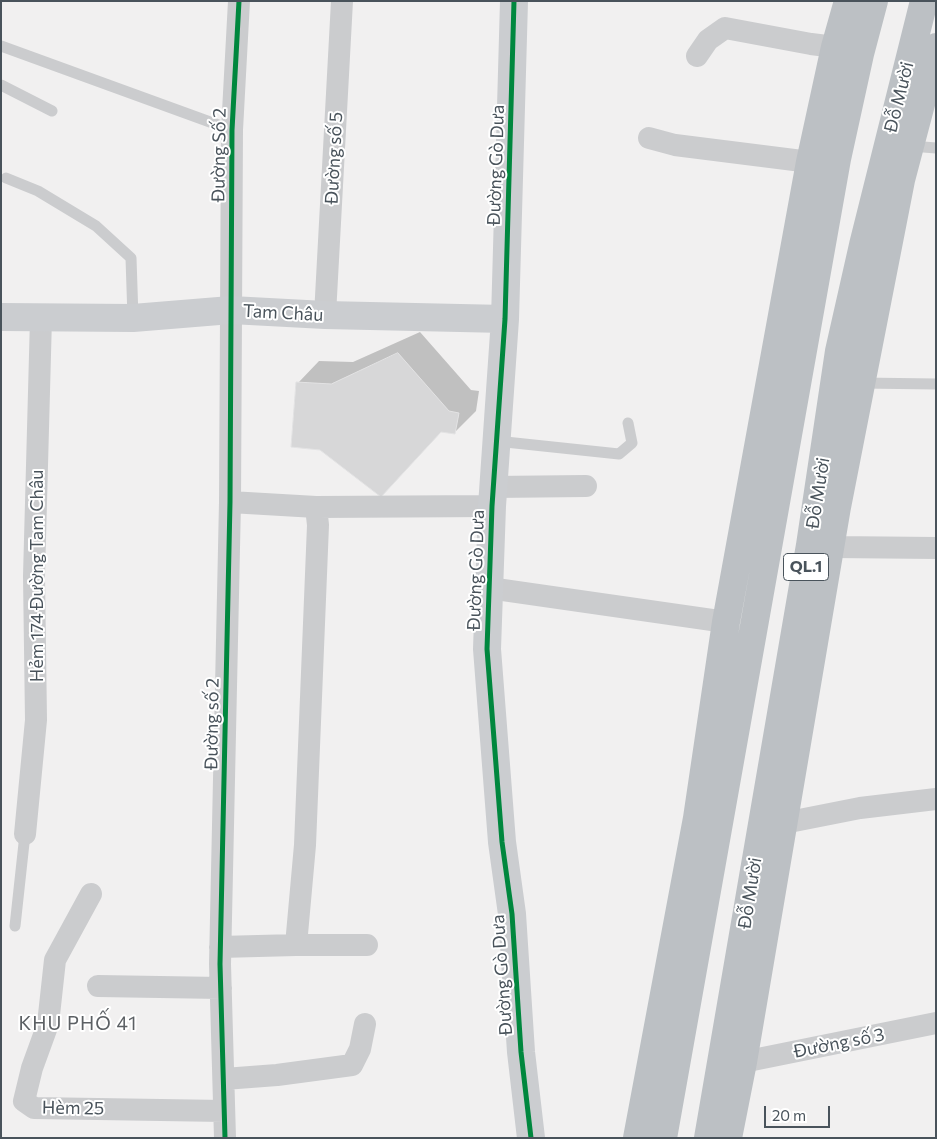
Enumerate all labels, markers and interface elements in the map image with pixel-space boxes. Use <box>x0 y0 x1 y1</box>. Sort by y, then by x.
street label: Đỗ Mười <box>880 59 918 135</box>
street label: Đường Gò Dưa <box>483 104 509 226</box>
street label: Đường Số 2 <box>207 108 231 202</box>
street label: Đường số 5 <box>321 111 347 205</box>
street label: Tam Châu <box>242 300 324 326</box>
street label: Đỗ Mười <box>802 456 834 530</box>
street label: Hẻm 174 Đường Tam Châu <box>26 470 48 682</box>
street label: Đường Gò Dưa <box>463 509 489 631</box>
road number: QL.1 <box>784 554 828 580</box>
street label: Đường số 2 <box>200 678 224 770</box>
street label: Đỗ Mười <box>734 856 766 930</box>
street label: Đường Gò Dưa <box>487 914 517 1036</box>
district label: KHU PHỐ 41 <box>17 1013 139 1035</box>
street label: Đường số 3 <box>792 1024 886 1062</box>
scale bar <box>767 1096 833 1128</box>
street label: Hèm 25 <box>42 1097 104 1119</box>
text: 20 m <box>772 1106 806 1124</box>

